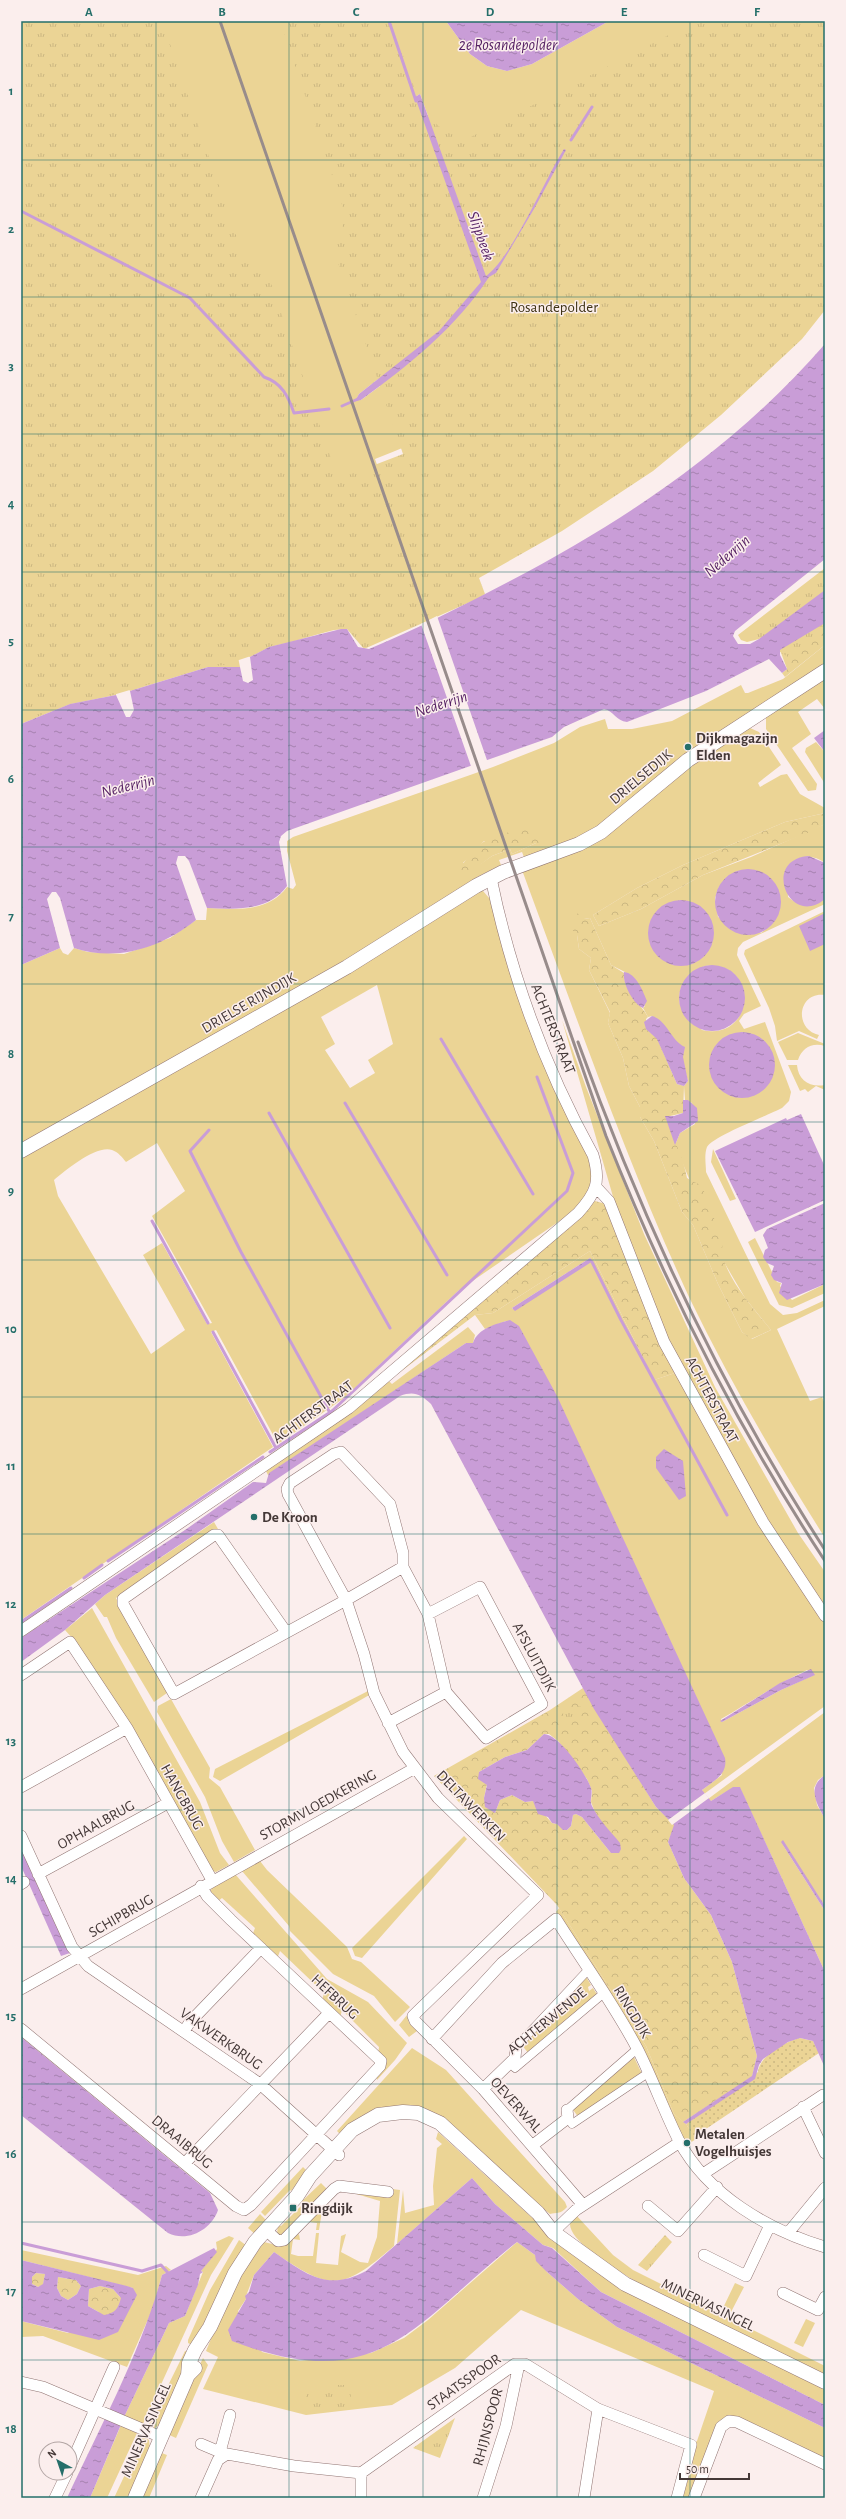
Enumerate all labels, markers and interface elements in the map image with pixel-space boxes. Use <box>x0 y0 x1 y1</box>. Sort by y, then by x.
text: A <box>85 6 93 19</box>
text: B <box>218 6 226 19</box>
text: C <box>353 6 360 19</box>
text: D <box>486 6 495 19</box>
text: E <box>621 6 628 19</box>
text: F <box>754 6 761 19</box>
water label: 2e Rosandepolder <box>459 37 558 54</box>
text: 1 <box>9 85 13 98</box>
water label: Slijpbeek <box>464 209 497 263</box>
text: 2 <box>8 223 14 236</box>
park label: Rosandepolder <box>510 300 598 315</box>
text: 3 <box>8 360 14 373</box>
text: 4 <box>8 498 15 511</box>
water label: Nederrijn <box>701 532 753 581</box>
text: 5 <box>8 635 14 648</box>
water label: Nederrijn <box>413 688 470 721</box>
place label: Dijkmagazijn Elden <box>696 731 778 763</box>
marker: Dijkmagazijn Elden <box>683 742 693 752</box>
street label: DRIELSEDIJK <box>607 746 676 807</box>
water label: Nederrijn <box>100 772 157 801</box>
text: 6 <box>8 773 14 786</box>
text: 7 <box>8 910 14 923</box>
street label: DRIELSE RIJNDIJK <box>199 970 299 1036</box>
street label: ACHTERSTRAAT <box>528 982 578 1077</box>
text: 8 <box>8 1048 14 1061</box>
text: 9 <box>8 1185 14 1198</box>
text: 10 <box>5 1323 17 1336</box>
street label: ACHTERSTRAAT <box>683 1354 741 1446</box>
street label: ACHTERSTRAAT <box>270 1377 357 1446</box>
text: 11 <box>6 1460 16 1473</box>
place label: De Kroon <box>262 1510 318 1525</box>
marker: De Kroon <box>249 1512 259 1522</box>
text: 12 <box>6 1598 16 1611</box>
street label: AFSLUITDIJK <box>510 1620 559 1695</box>
text: 13 <box>6 1735 17 1748</box>
street label: HANGBRUG <box>158 1762 206 1832</box>
street label: STORMVLOEDKERING <box>257 1767 379 1843</box>
street label: DELTAWERKEN <box>434 1768 508 1844</box>
street label: OPHAALBRUG <box>55 1798 137 1852</box>
text: 14 <box>5 1873 17 1886</box>
street label: SCHIPBRUG <box>86 1892 156 1940</box>
street label: HEFBRUG <box>308 1972 362 2022</box>
street label: RINGDIJK <box>611 1983 654 2041</box>
street label: ACHTERWENDE <box>505 1985 589 2057</box>
street label: VAKWERKBRUG <box>177 2005 265 2073</box>
text: 15 <box>6 2010 17 2023</box>
street label: OEVERWAL <box>488 2075 545 2136</box>
street label: DRAAIBRUG <box>149 2113 215 2171</box>
place label: Metalen Vogelhuisjes <box>695 2127 772 2159</box>
marker: Metalen Vogelhuisjes <box>682 2138 692 2148</box>
text: 16 <box>6 2148 16 2161</box>
place label: Ringdijk <box>301 2201 353 2216</box>
marker: Ringdijk <box>288 2203 298 2213</box>
street label: MINERVASINGEL <box>659 2276 758 2334</box>
text: 17 <box>6 2285 17 2298</box>
street label: STAATSSPOOR <box>424 2351 504 2413</box>
street label: MINERVASINGEL <box>118 2380 174 2479</box>
street label: RHIJNSPOOR <box>470 2387 506 2467</box>
text: 18 <box>5 2423 17 2436</box>
north arrow <box>38 2441 78 2481</box>
text: N <box>45 2447 58 2460</box>
scale bar <box>680 2455 749 2481</box>
text: 50 m <box>686 2463 709 2475</box>

